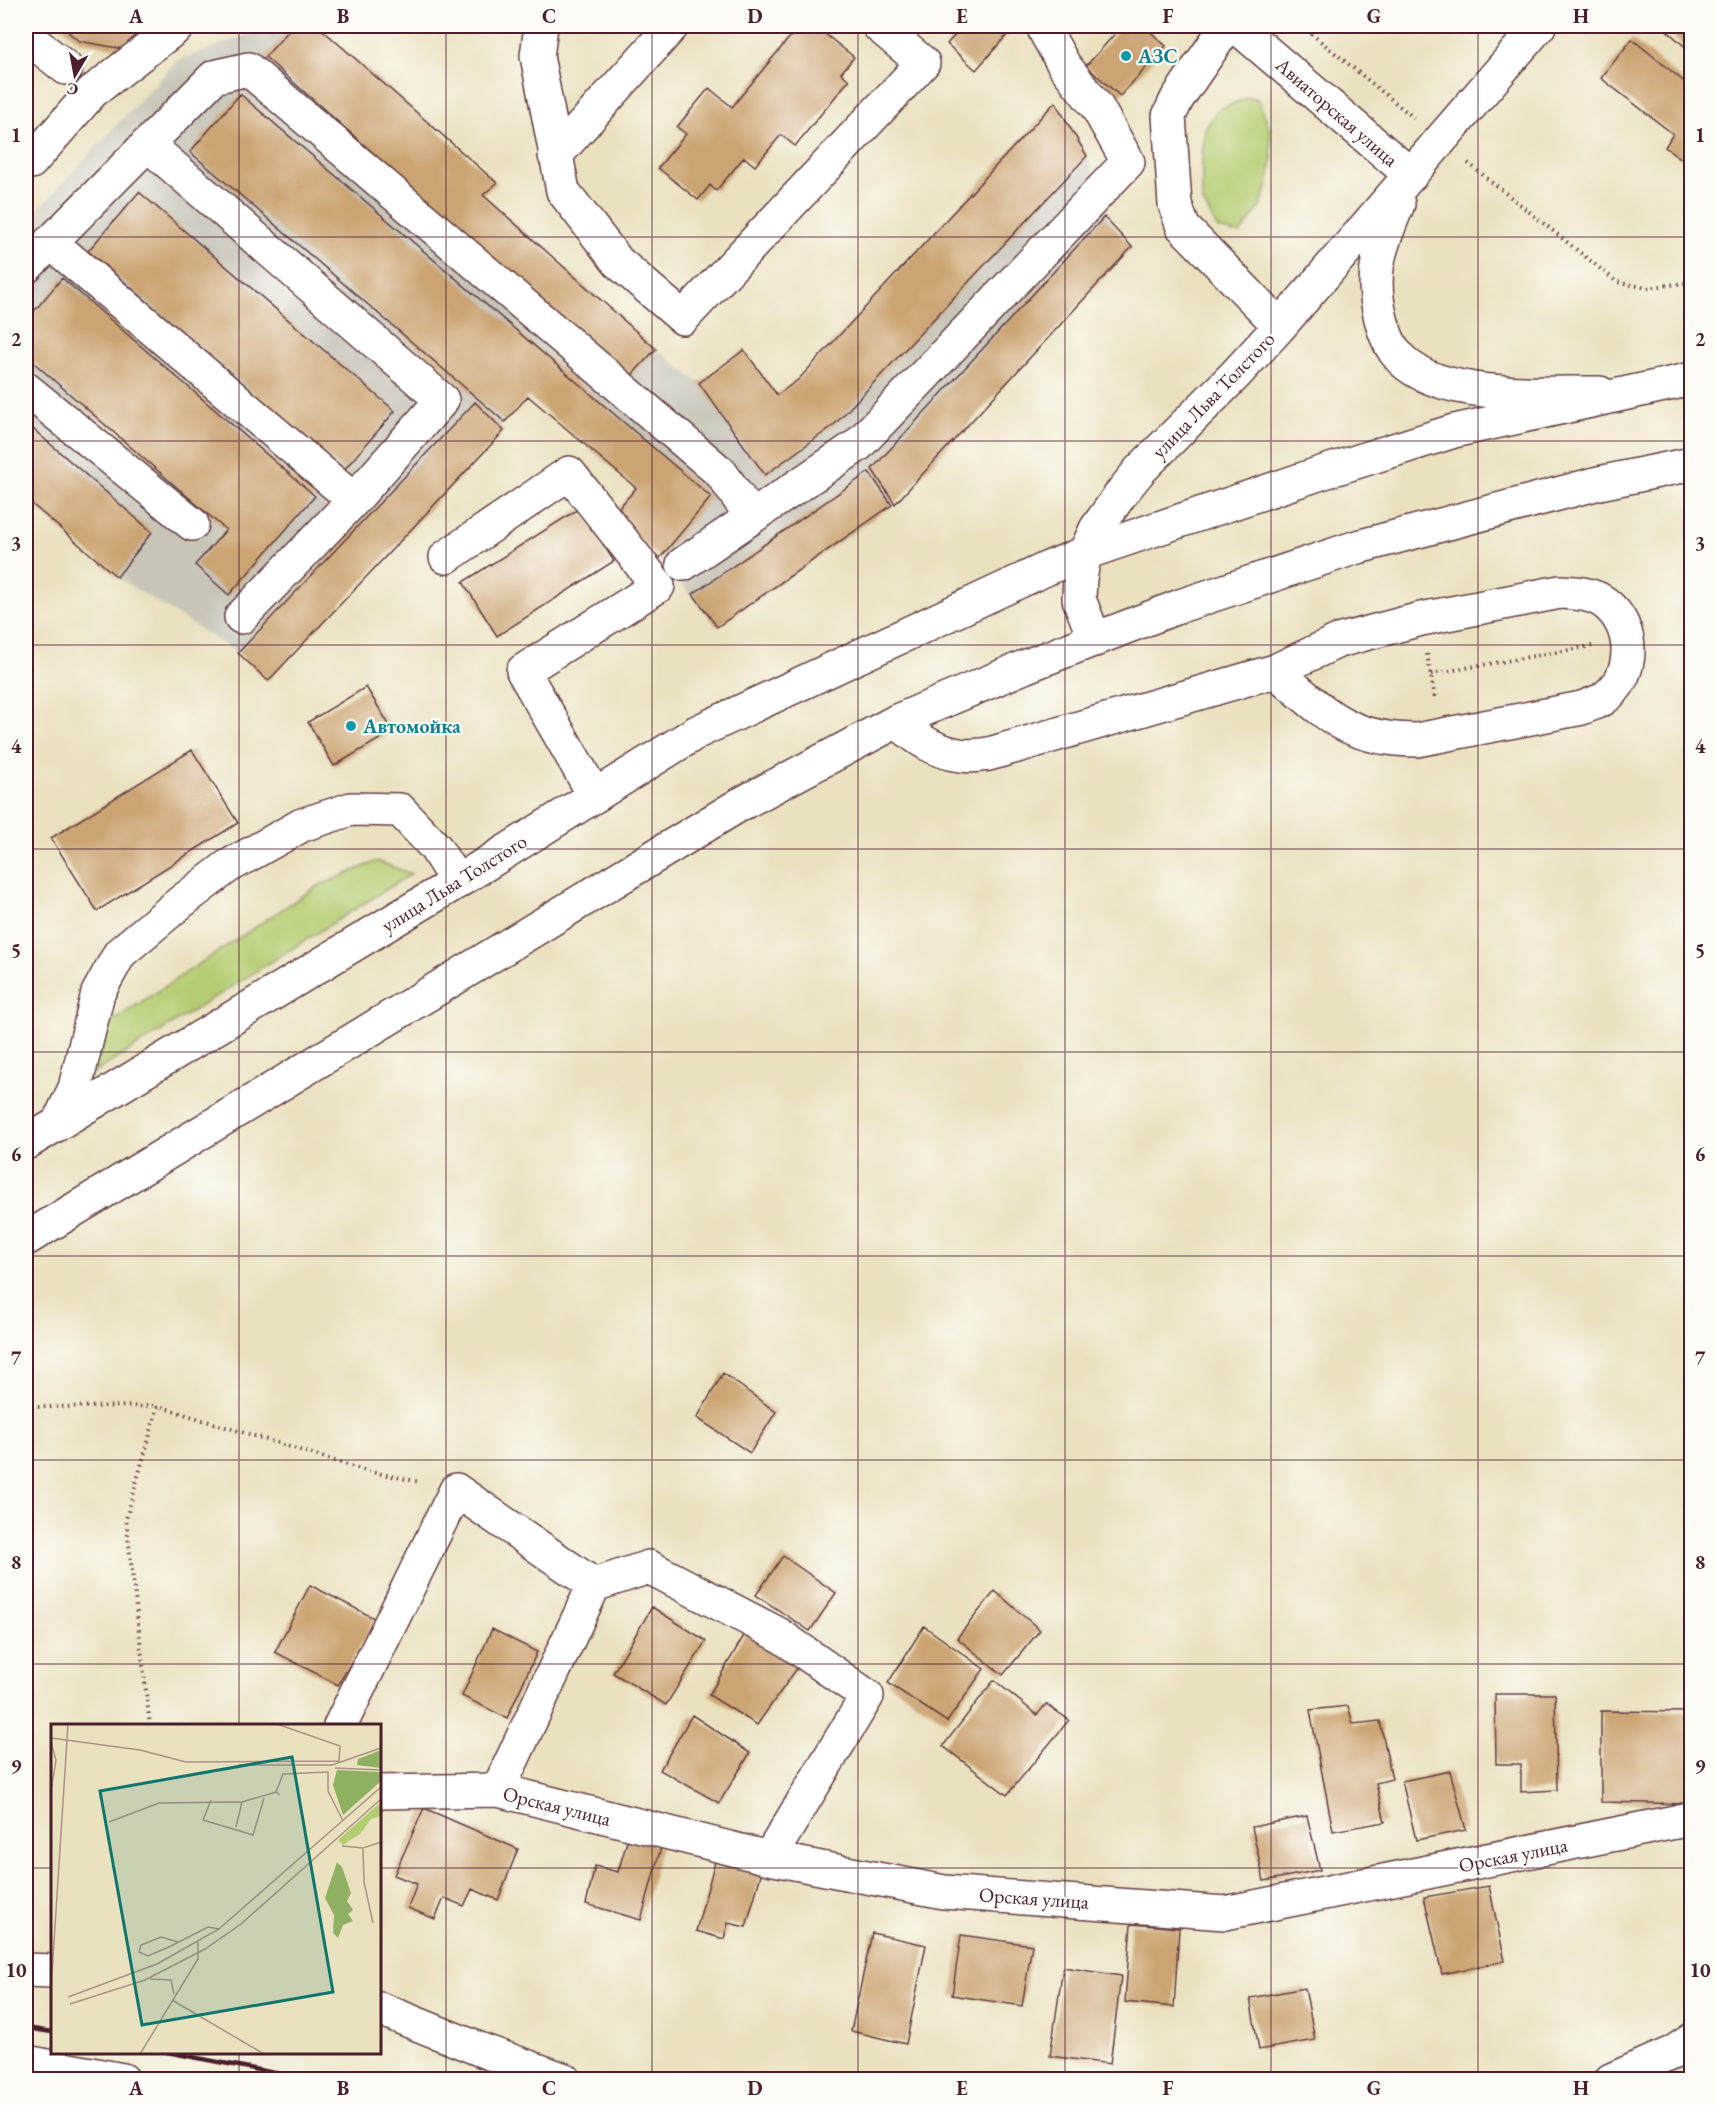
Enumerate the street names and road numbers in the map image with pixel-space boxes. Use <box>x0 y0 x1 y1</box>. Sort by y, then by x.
street label: Авиаторская улица <box>1270 51 1404 172</box>
street label: улица Льва Толстого <box>1146 326 1280 464</box>
street label: улица Льва Толстого <box>376 828 532 938</box>
street label: Орская улица <box>500 1780 614 1832</box>
street label: Орская улица <box>1456 1832 1570 1878</box>
street label: Орская улица <box>978 1881 1090 1915</box>

